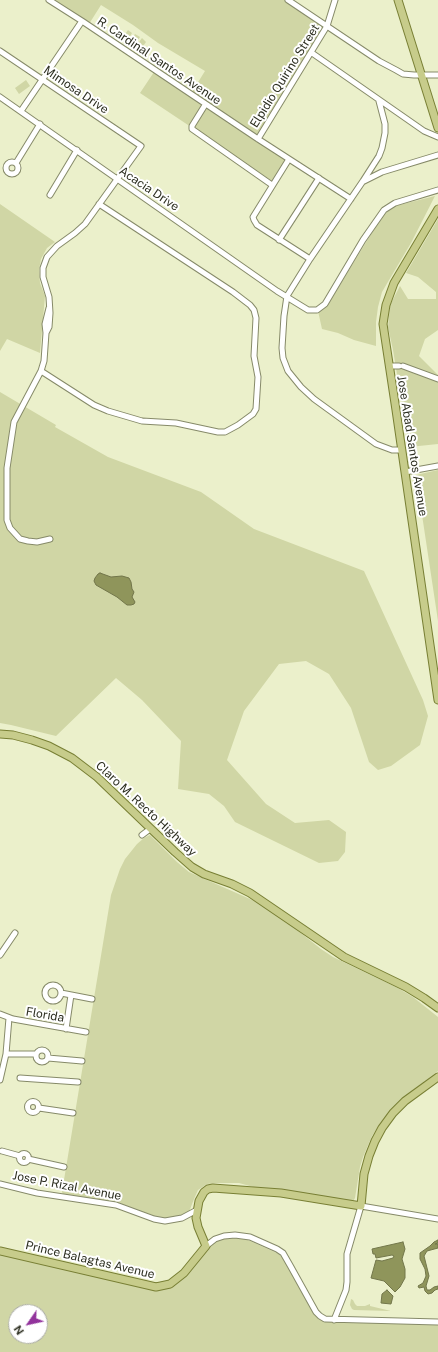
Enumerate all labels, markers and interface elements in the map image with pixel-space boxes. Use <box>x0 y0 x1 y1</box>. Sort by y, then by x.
street label: R. Cardinal Santos Avenue <box>94 14 224 108</box>
street label: Elpidio Quirino Street <box>247 22 323 130</box>
street label: Mimosa Drive <box>41 63 111 117</box>
street label: Acacia Drive <box>116 164 182 214</box>
street label: Jose Abad Santos Avenue <box>394 375 430 517</box>
street label: Claro M. Recto Highway <box>93 759 199 859</box>
street label: Florida <box>25 1005 65 1025</box>
street label: Jose P. Rizal Avenue <box>11 1168 123 1204</box>
street label: Prince Balagtas Avenue <box>24 1238 156 1282</box>
north arrow <box>8 1304 48 1344</box>
text: N <box>12 1323 26 1337</box>

